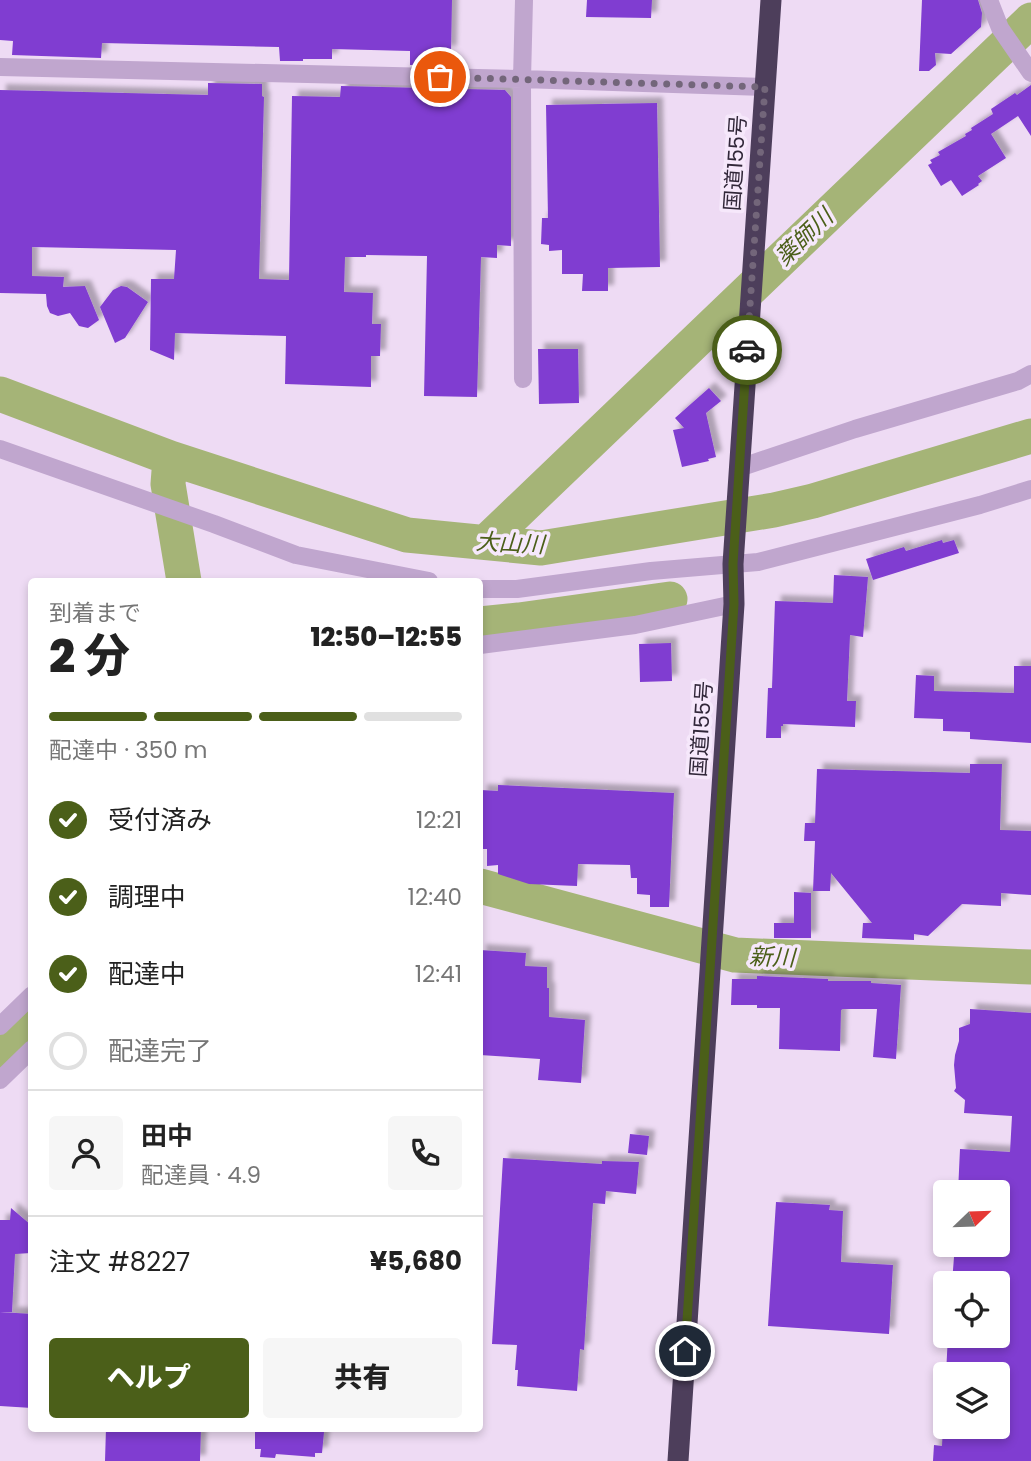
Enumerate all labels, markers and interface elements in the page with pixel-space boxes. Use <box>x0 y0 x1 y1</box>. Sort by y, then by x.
pin <box>410 47 470 107</box>
icon: bag <box>421 58 459 96</box>
street label: 国道155号 <box>717 114 753 212</box>
water label: 薬師川 <box>768 199 842 272</box>
courier <box>712 315 782 385</box>
icon: car <box>728 331 766 369</box>
water label: 大山川 <box>475 525 548 561</box>
text: 到着まで <box>49 597 141 629</box>
text: 12:50–12:55 <box>310 619 462 655</box>
text: 2 分 <box>49 624 130 688</box>
street label: 国道155号 <box>683 680 719 778</box>
text: 配達中 · 350 m <box>49 734 207 766</box>
icon: check <box>49 801 87 839</box>
text: 受付済み <box>108 802 212 838</box>
text: 12:21 <box>416 804 462 836</box>
icon: check <box>49 878 87 916</box>
text: 調理中 <box>108 879 186 915</box>
text: 12:40 <box>408 881 462 913</box>
water label: 新川 <box>748 940 799 974</box>
icon: check <box>49 955 87 993</box>
text: 配達中 <box>108 956 186 992</box>
text: 12:41 <box>415 958 462 990</box>
text: 配達完了 <box>108 1033 212 1069</box>
button: person <box>49 1116 123 1190</box>
button: phone <box>388 1116 462 1190</box>
text: 田中 <box>141 1118 193 1154</box>
text: 配達員 · 4.9 <box>141 1159 261 1191</box>
north arrow <box>933 1180 1010 1256</box>
map controls <box>933 1180 1010 1439</box>
text: ¥5,680 <box>370 1243 462 1279</box>
text: 注文 #8227 <box>49 1244 190 1280</box>
button: locate <box>933 1271 1010 1348</box>
pin <box>655 1321 715 1381</box>
icon: home <box>666 1332 704 1370</box>
button: ヘルプ <box>49 1338 249 1418</box>
button: 共有 <box>263 1338 462 1418</box>
button: layers <box>933 1362 1010 1439</box>

